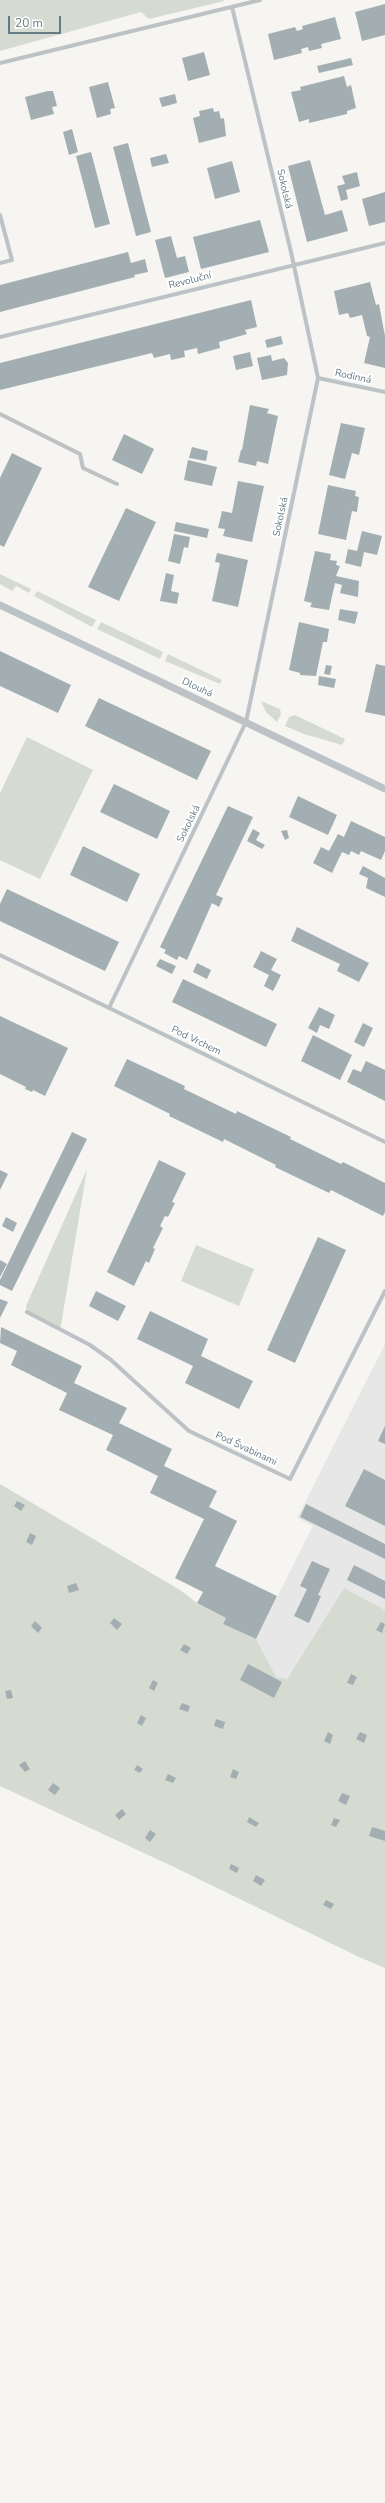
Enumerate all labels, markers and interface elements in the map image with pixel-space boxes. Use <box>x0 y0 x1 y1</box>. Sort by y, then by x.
scale bar <box>10 8 63 34</box>
text: 20 m <box>15 15 43 31</box>
street label: Sokolská <box>274 168 294 210</box>
street label: Revoluční <box>167 270 213 292</box>
street label: Rodinná <box>334 367 372 387</box>
street label: Sokolská <box>271 496 291 538</box>
street label: Dlouhá <box>180 676 214 700</box>
street label: Sokolská <box>175 803 203 845</box>
street label: Pod Vrchem <box>169 1024 223 1058</box>
street label: Pod Švabinami <box>213 1430 279 1468</box>

